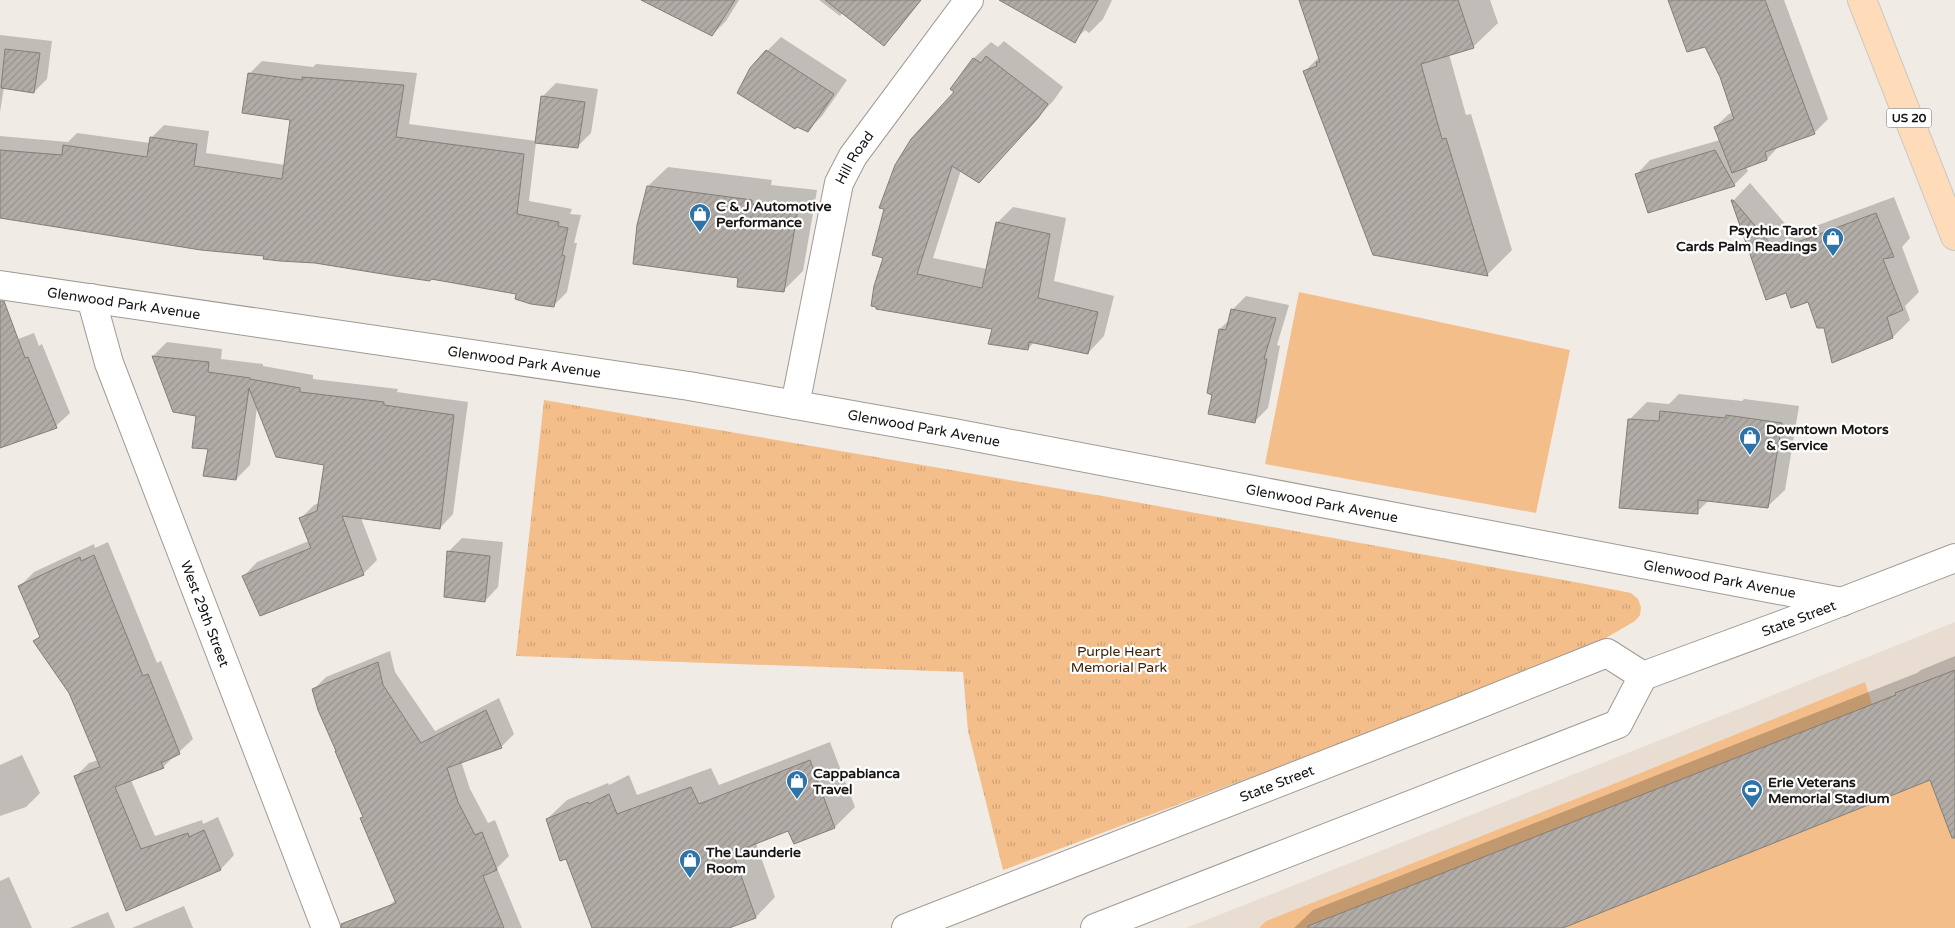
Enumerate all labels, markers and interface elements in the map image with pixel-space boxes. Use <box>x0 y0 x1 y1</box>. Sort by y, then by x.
road number: US 20 <box>1886 109 1932 128</box>
street label: Hill Road <box>831 128 877 187</box>
place label: C & J Automotive Performance <box>716 198 831 231</box>
shop icon: C & J Automotive Performance <box>688 202 712 233</box>
place label: Psychic Tarot Cards Palm Readings <box>1676 222 1818 255</box>
shop icon: Psychic Tarot Cards Palm Readings <box>1821 226 1845 257</box>
street label: Glenwood Park Avenue <box>46 283 202 323</box>
street label: Glenwood Park Avenue <box>447 342 602 382</box>
street label: Glenwood Park Avenue <box>846 406 1002 450</box>
place label: Downtown Motors & Service <box>1766 421 1889 454</box>
shop icon: Downtown Motors & Service <box>1738 425 1762 456</box>
street label: Glenwood Park Avenue <box>1244 480 1400 526</box>
street label: Glenwood Park Avenue <box>1642 556 1797 602</box>
street label: West 29th Street <box>177 558 234 670</box>
street label: State Street <box>1759 596 1839 640</box>
park label: Purple Heart Memorial Park <box>1071 643 1168 676</box>
street label: State Street <box>1237 761 1317 805</box>
place label: Cappabianca Travel <box>812 765 900 798</box>
shop icon: Cappabianca Travel <box>785 769 809 800</box>
place label: Erie Veterans Memorial Stadium <box>1768 774 1890 807</box>
sports icon: Erie Veterans Memorial Stadium <box>1740 778 1764 809</box>
place label: The Launderie Room <box>705 844 801 877</box>
shop icon: The Launderie Room <box>678 848 702 879</box>

